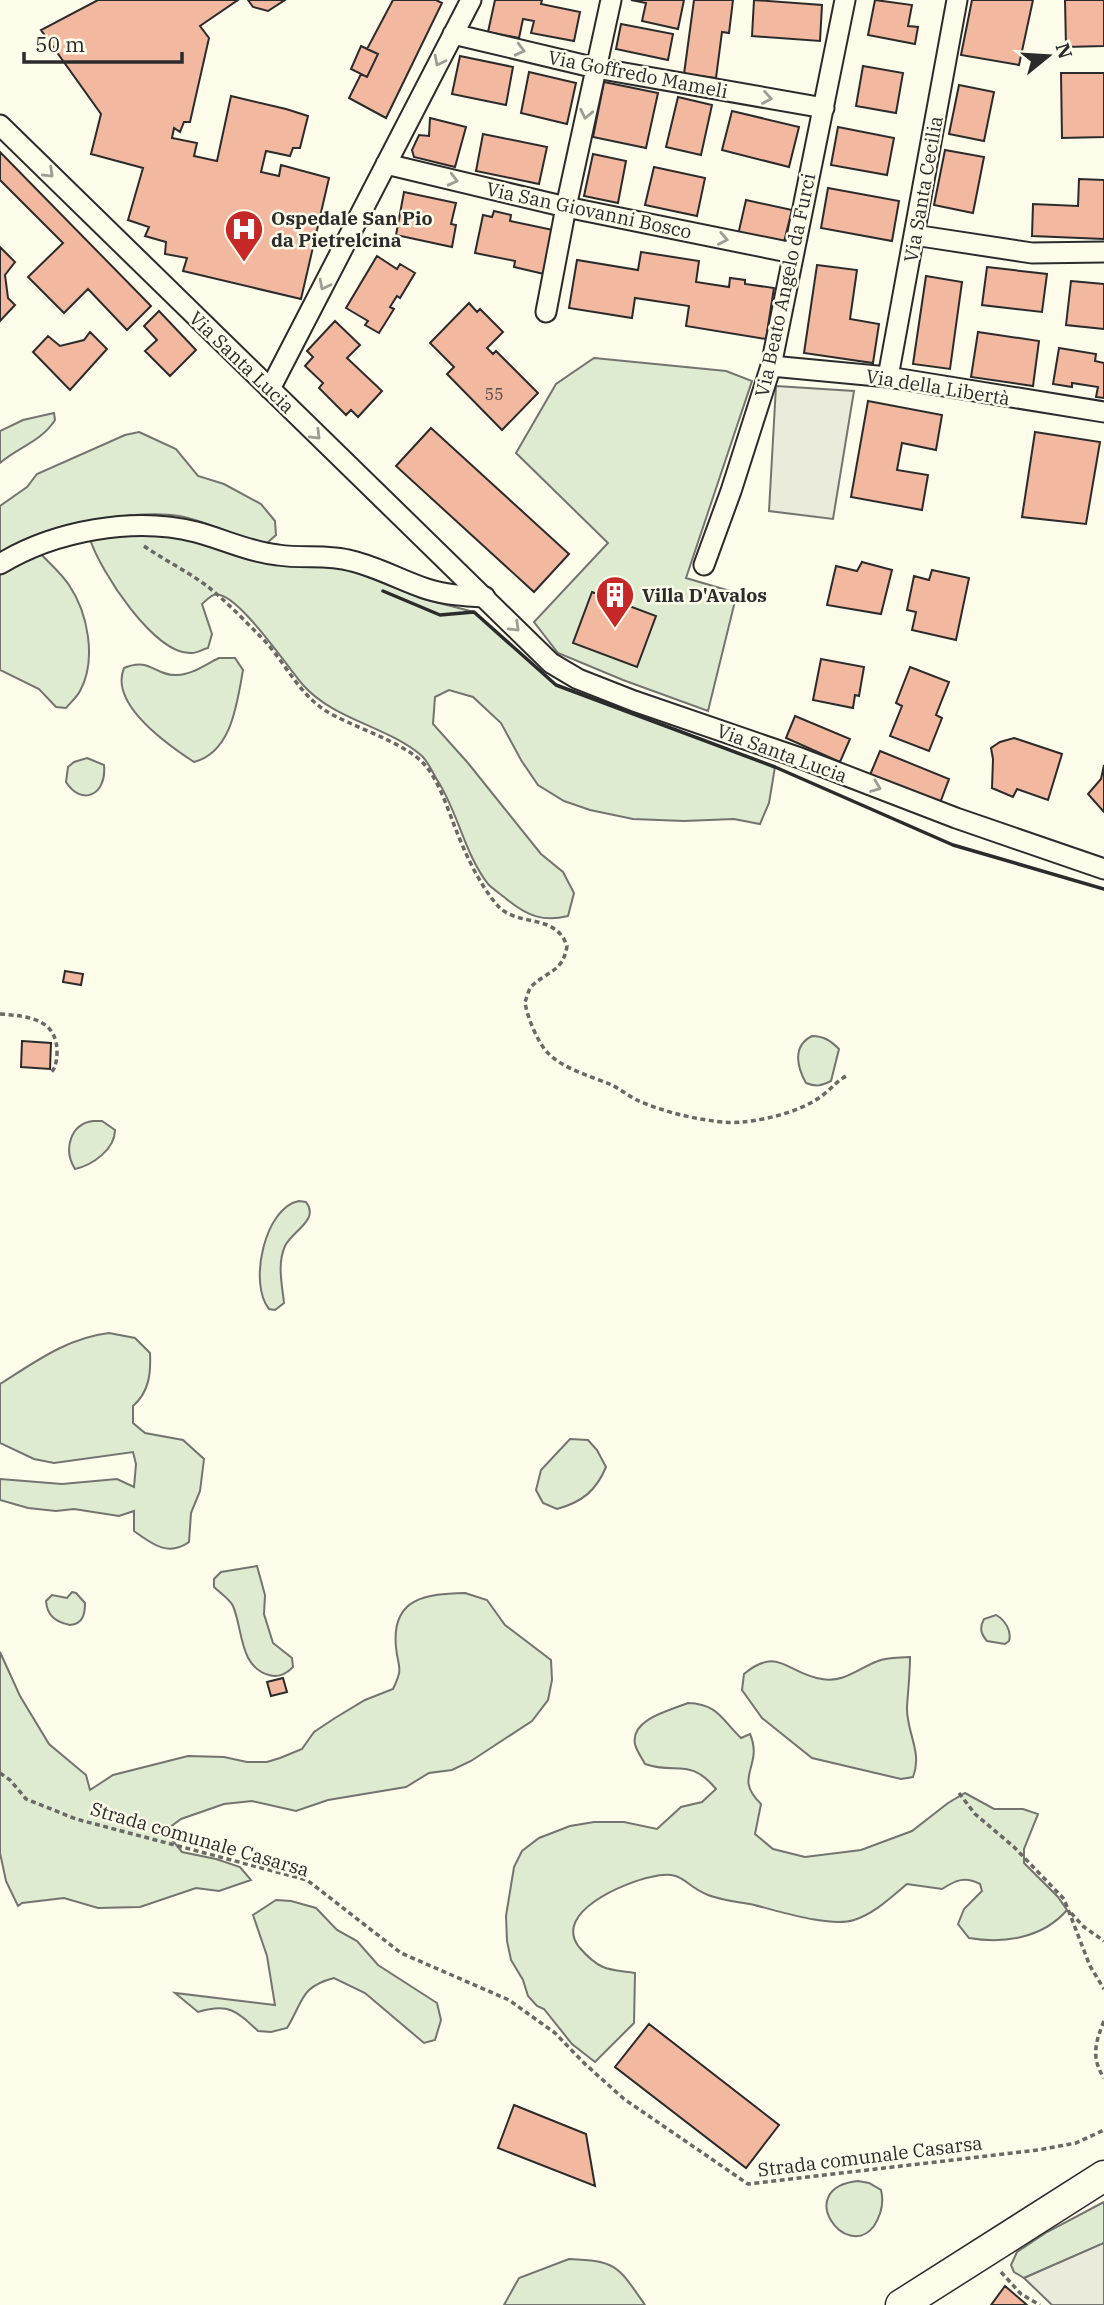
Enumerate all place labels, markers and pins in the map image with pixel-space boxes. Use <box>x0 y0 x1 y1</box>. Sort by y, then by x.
place label: Ospedale San Pio da Pietrelcina <box>271 206 432 252</box>
hospital icon: Ospedale San Pio da Pietrelcina <box>223 208 265 263</box>
building icon: Villa D'Avalos <box>594 574 636 629</box>
place label: Villa D'Avalos <box>642 583 767 607</box>

